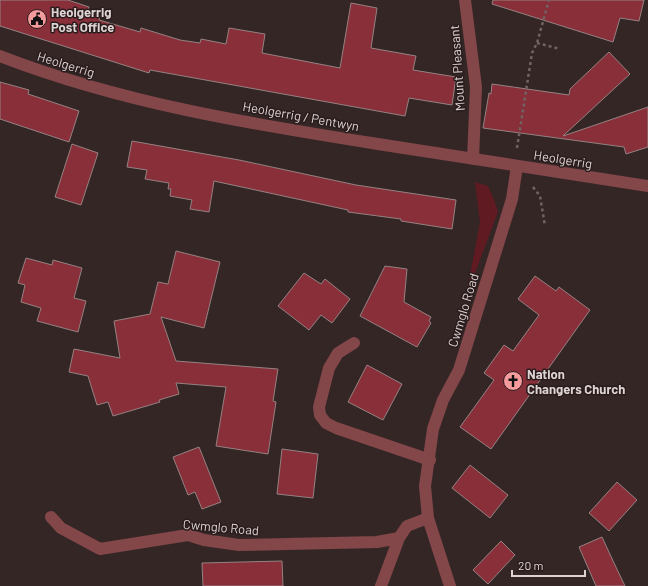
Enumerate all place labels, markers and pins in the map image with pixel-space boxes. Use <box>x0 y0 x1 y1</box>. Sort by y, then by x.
place label: Heolgerrig Post Office <box>51 4 114 35</box>
public building icon: Heolgerrig Post Office <box>26 8 48 30</box>
place label: Nation Changers Church <box>527 366 625 397</box>
church icon: Nation Changers Church <box>502 370 524 392</box>

